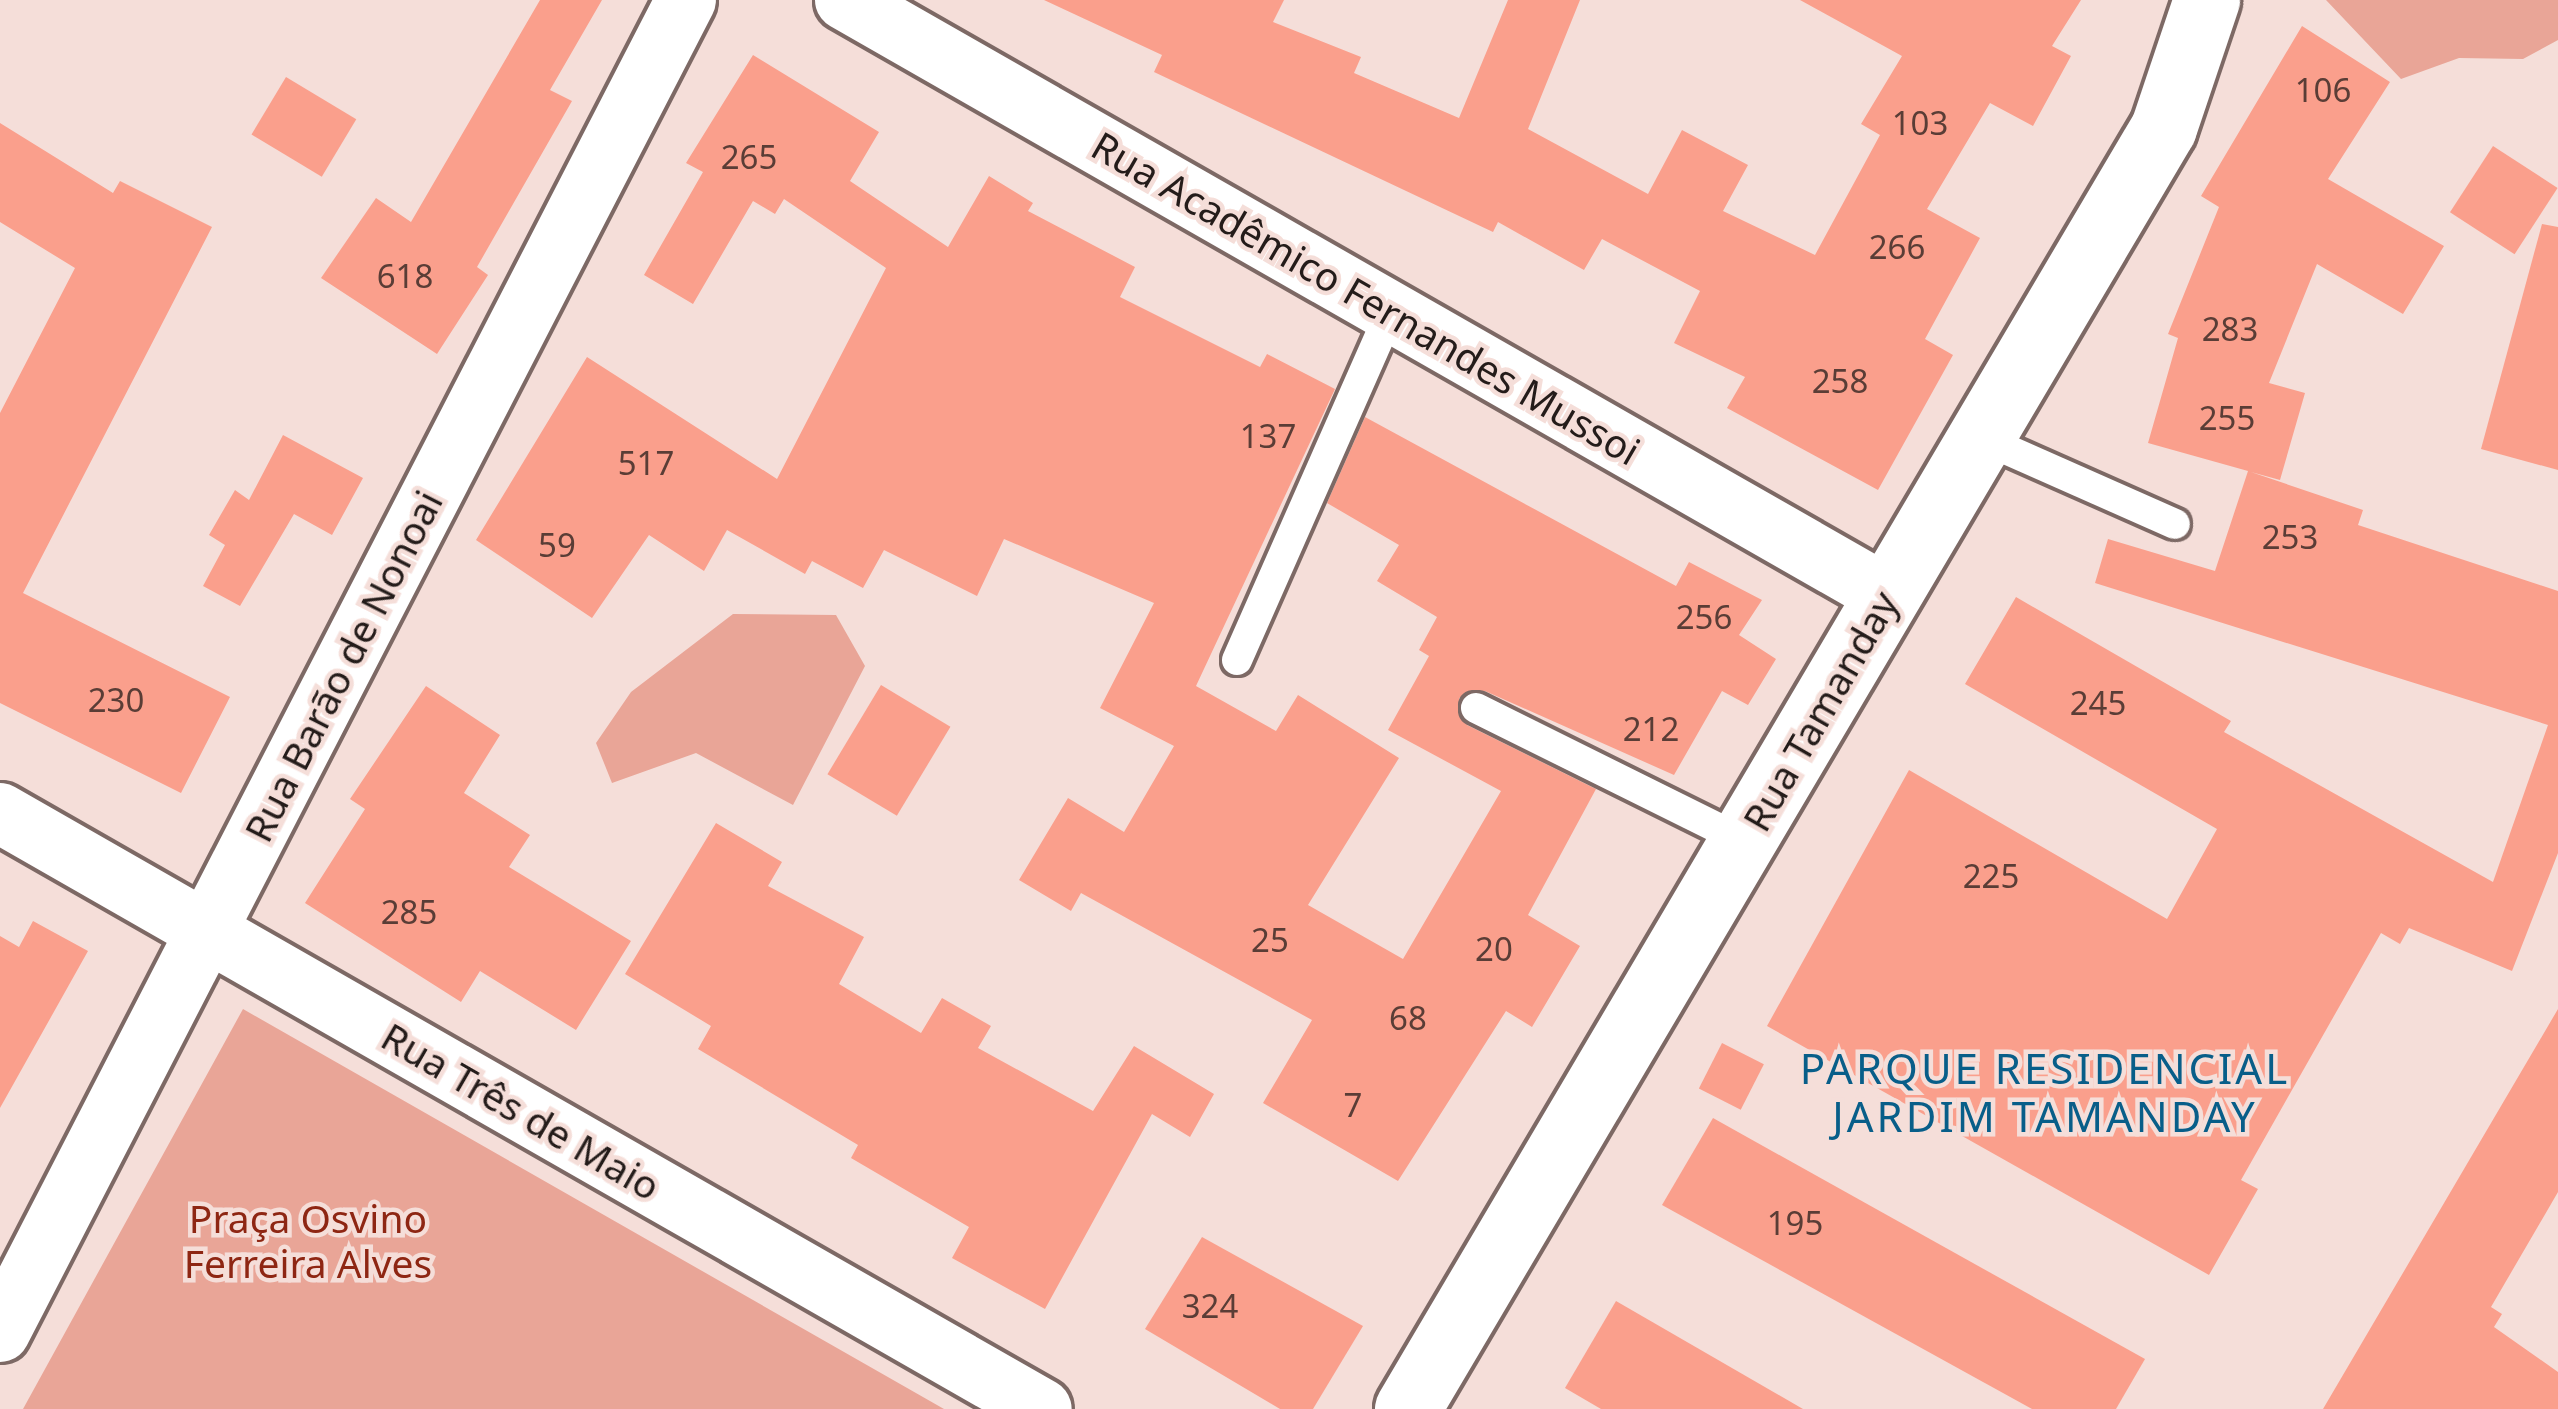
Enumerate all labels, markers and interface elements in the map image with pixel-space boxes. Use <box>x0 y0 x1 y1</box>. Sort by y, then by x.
house number: 106 <box>2295 70 2351 110</box>
house number: 103 <box>1892 103 1948 143</box>
street label: Rua Acadêmico Fernandes Mussoi <box>1084 122 1648 474</box>
house number: 265 <box>721 137 777 177</box>
house number: 266 <box>1869 227 1925 267</box>
house number: 618 <box>377 256 433 296</box>
house number: 283 <box>2202 309 2258 349</box>
house number: 258 <box>1812 361 1868 401</box>
house number: 255 <box>2199 398 2255 438</box>
house number: 137 <box>1240 416 1296 456</box>
house number: 517 <box>618 443 674 483</box>
street label: Rua Barão de Nonoai <box>234 483 452 849</box>
house number: 253 <box>2262 517 2318 557</box>
house number: 59 <box>538 525 576 565</box>
street label: Rua Tamanday <box>1732 583 1908 839</box>
house number: 256 <box>1676 597 1732 637</box>
house number: 230 <box>88 680 144 720</box>
house number: 245 <box>2070 683 2126 723</box>
house number: 212 <box>1623 709 1679 749</box>
house number: 225 <box>1963 856 2019 896</box>
house number: 285 <box>381 892 437 932</box>
house number: 25 <box>1251 920 1289 960</box>
house number: 20 <box>1475 929 1513 969</box>
house number: 68 <box>1389 998 1427 1038</box>
street label: Rua Três de Maio <box>374 1012 668 1210</box>
district label: PARQUE RESIDENCIAL JARDIM TAMANDAY <box>1800 1043 2290 1142</box>
house number: 7 <box>1344 1085 1362 1125</box>
park label: Praça Osvino Ferreira Alves <box>184 1196 432 1287</box>
house number: 195 <box>1767 1203 1823 1243</box>
house number: 324 <box>1182 1286 1238 1326</box>

